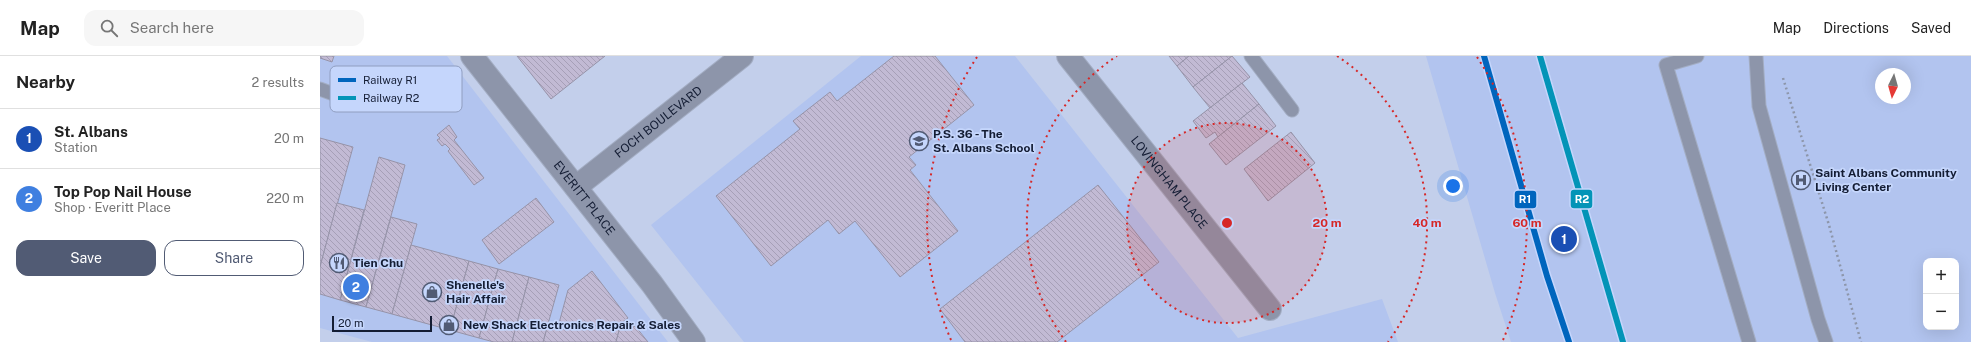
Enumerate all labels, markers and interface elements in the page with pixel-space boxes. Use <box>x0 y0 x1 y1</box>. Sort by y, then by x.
search box <box>84 10 364 46</box>
text: Map <box>20 17 60 39</box>
icon: search <box>98 17 120 39</box>
text: Search here <box>130 19 214 36</box>
text: Map <box>1773 20 1801 36</box>
text: Directions <box>1823 20 1889 36</box>
text: Saved <box>1911 20 1951 36</box>
legend <box>330 66 462 112</box>
north arrow <box>1875 68 1911 104</box>
text: Nearby <box>16 72 75 92</box>
text: Railway R1 <box>363 74 417 86</box>
text: 2 results <box>252 75 304 90</box>
street label: FOCH BOULEVARD <box>612 83 705 161</box>
text: Railway R2 <box>363 92 420 104</box>
text: St. Albans <box>54 123 128 140</box>
place label: P.S. 36 - The St. Albans School <box>933 127 1034 155</box>
school or university icon: P.S. 36 - The St. Albans School <box>908 130 930 152</box>
text: 1 <box>26 131 32 146</box>
text: 20 m <box>274 131 304 146</box>
street label: LOVINGHAM PLACE <box>1128 133 1210 232</box>
text: Station <box>54 140 98 155</box>
street label: EVERITT PLACE <box>551 158 618 238</box>
place label: Saint Albans Community Living Center <box>1815 166 1957 194</box>
hospital icon: Saint Albans Community Living Center <box>1790 169 1812 191</box>
your location <box>1443 176 1463 196</box>
text: Top Pop Nail House <box>54 183 192 200</box>
line badge: R2 <box>1570 189 1593 209</box>
line badge: R1 <box>1514 190 1537 209</box>
text: 2 <box>25 191 33 206</box>
text: 220 m <box>266 191 304 206</box>
text: R1 <box>1519 193 1531 205</box>
text: R2 <box>1575 193 1589 205</box>
text: Shop · Everitt Place <box>54 200 171 215</box>
centre of rings <box>1220 216 1234 230</box>
text: 20 m <box>1313 216 1342 230</box>
text: 40 m <box>1412 216 1442 230</box>
text: 60 m <box>1512 216 1542 230</box>
pin: 1 <box>1551 224 1577 254</box>
button: Save <box>16 240 156 276</box>
button: Share <box>164 240 304 276</box>
restaurant icon: Tien Chu <box>328 252 350 274</box>
place label: Tien Chu <box>353 256 403 270</box>
map controls <box>1923 258 1959 330</box>
button: + <box>1923 258 1959 294</box>
pin: 2 <box>343 272 369 302</box>
place label: Shenelle's Hair Affair <box>446 278 506 306</box>
shop icon: Shenelle's Hair Affair <box>421 281 443 303</box>
button: − <box>1923 294 1959 330</box>
scale bar <box>332 314 432 333</box>
shop icon: New Shack Electronics Repair & Sales <box>438 314 460 336</box>
text: 20 m <box>338 317 363 329</box>
place label: New Shack Electronics Repair & Sales <box>463 318 680 332</box>

